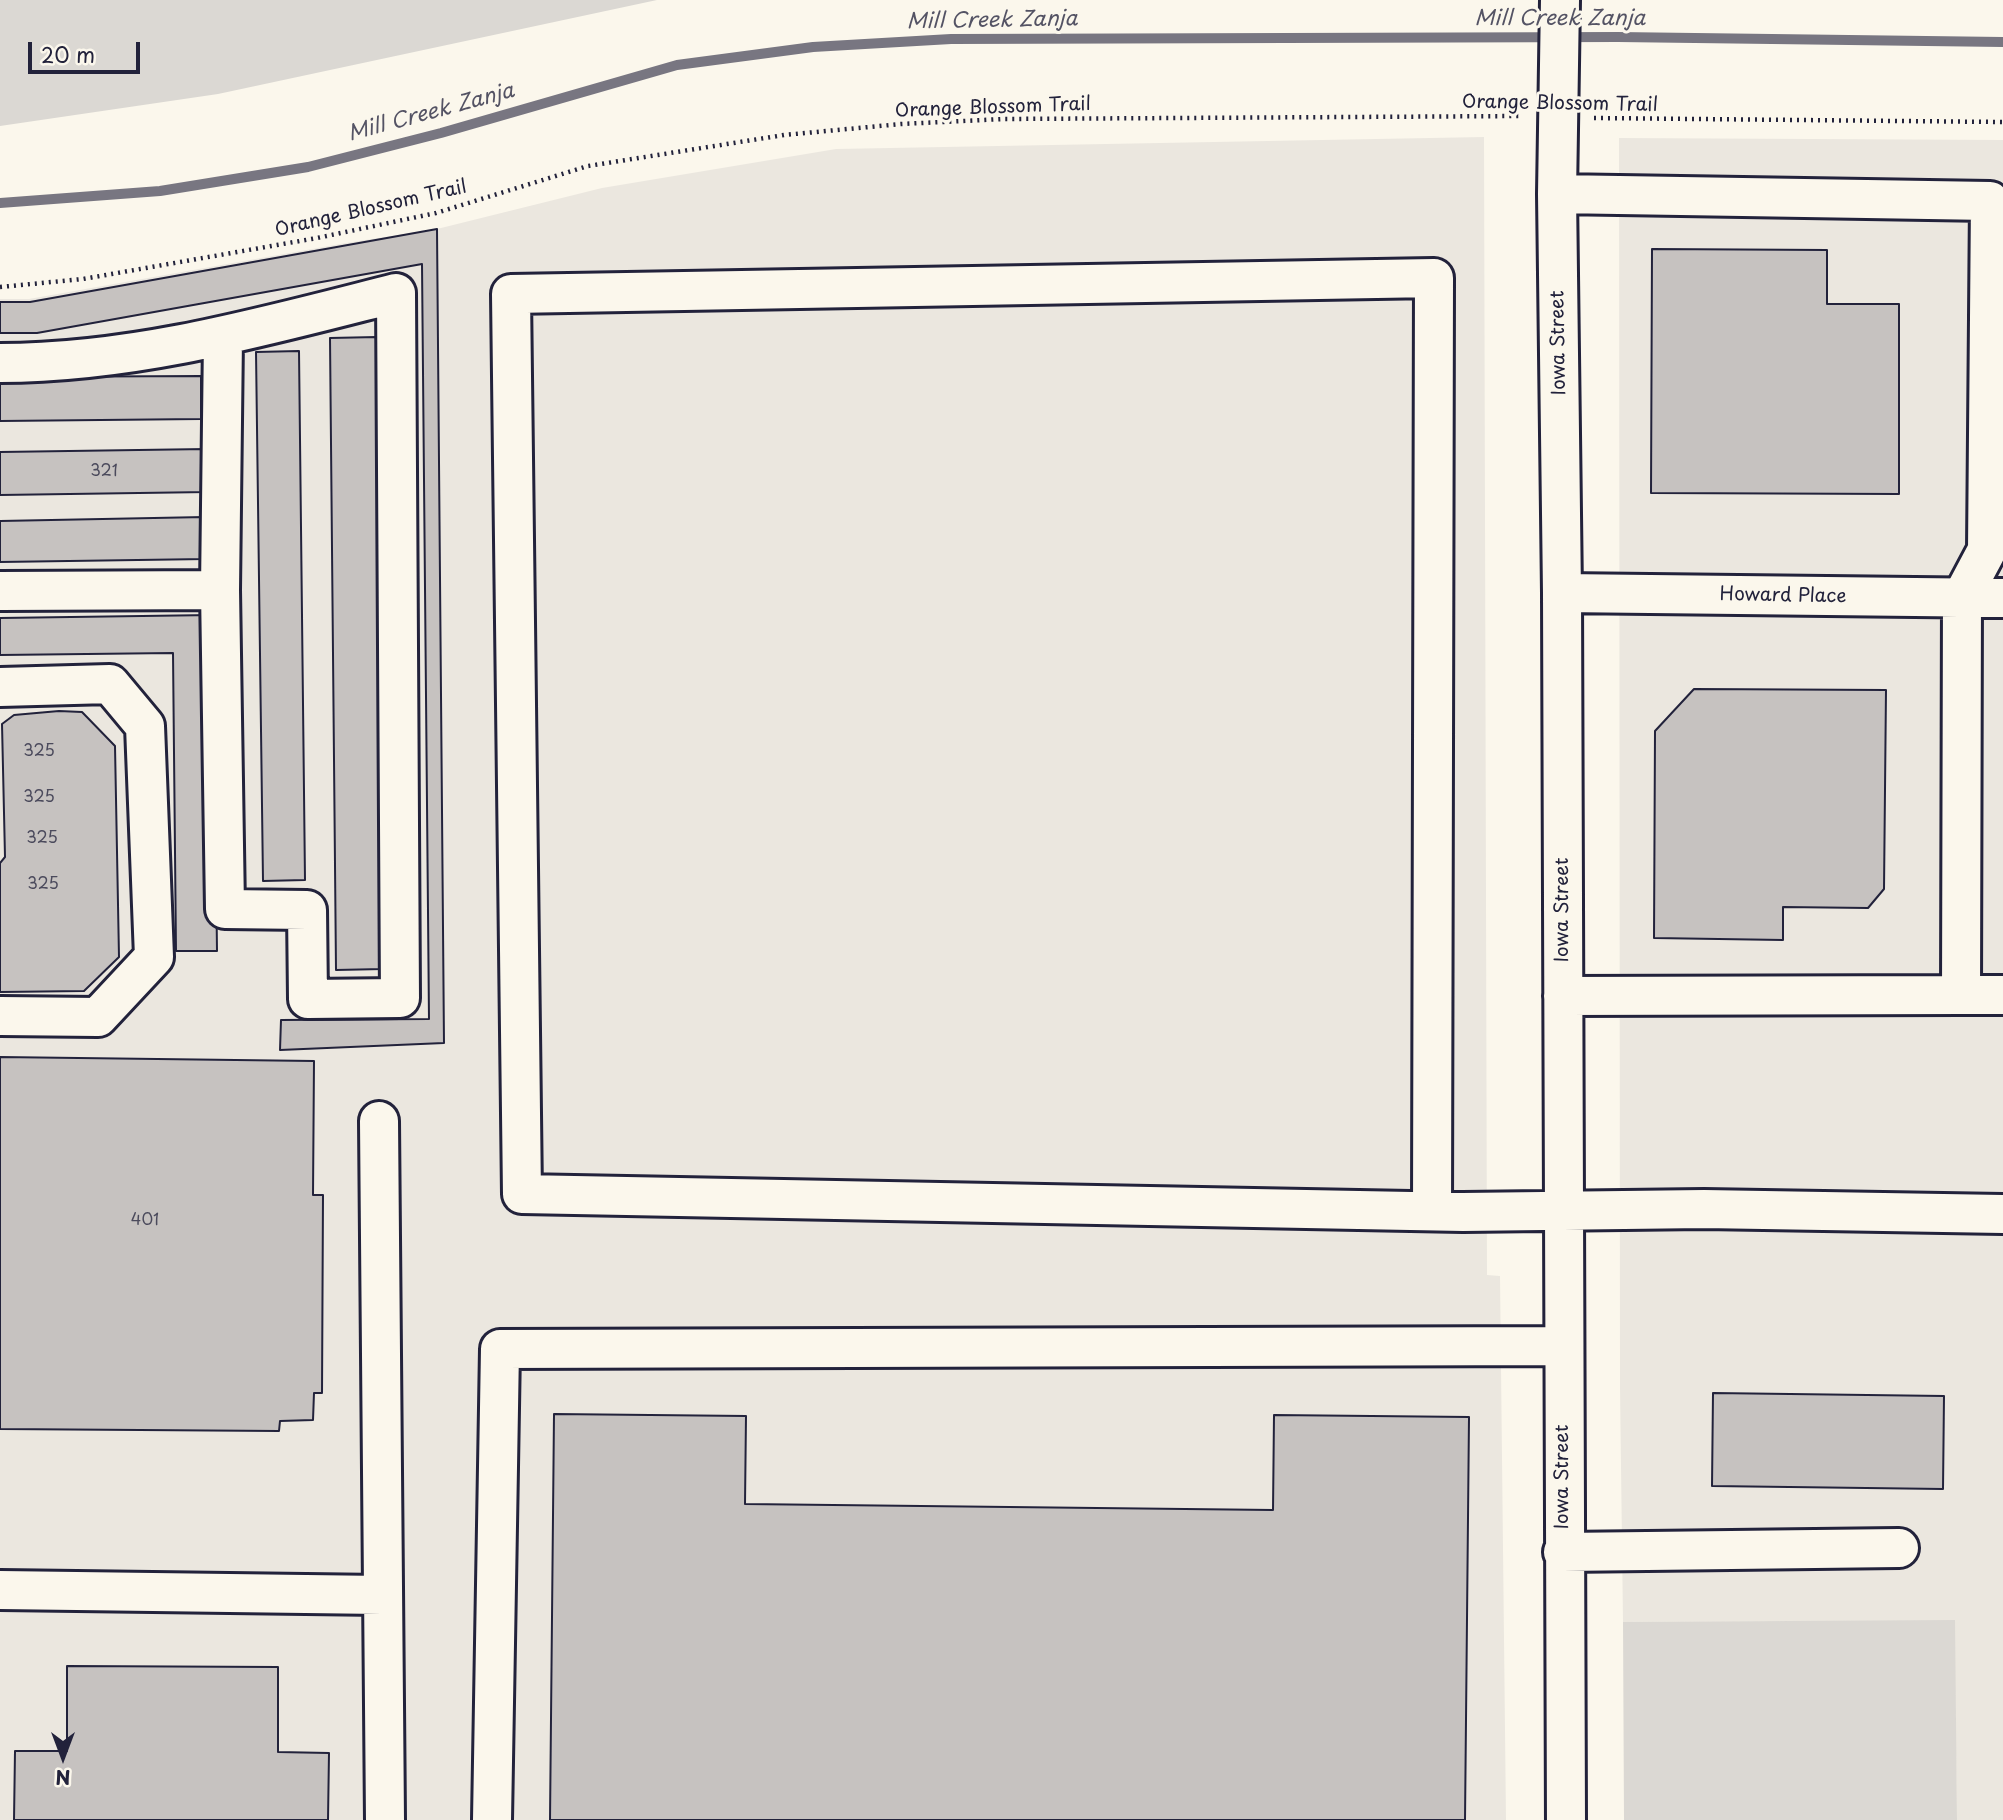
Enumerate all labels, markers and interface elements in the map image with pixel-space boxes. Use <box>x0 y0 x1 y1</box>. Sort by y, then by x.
water label: Mill Creek Zanja <box>1475 6 1645 32</box>
water label: Mill Creek Zanja <box>906 7 1078 35</box>
scale bar <box>32 28 144 72</box>
text: 20 m <box>41 38 95 70</box>
water label: Mill Creek Zanja <box>345 79 517 147</box>
street label: Orange Blossom Trail <box>1462 91 1658 117</box>
street label: Orange Blossom Trail <box>894 93 1092 123</box>
street label: Orange Blossom Trail <box>273 176 469 242</box>
street label: Iowa Street <box>1547 290 1571 396</box>
house number: 321 <box>90 462 118 482</box>
street label: Howard Place <box>1719 583 1847 609</box>
house number: 325 <box>23 742 55 762</box>
house number: 325 <box>23 788 55 808</box>
house number: 325 <box>26 829 58 849</box>
street label: Iowa Street <box>1552 857 1574 963</box>
house number: 325 <box>27 875 59 895</box>
house number: 401 <box>131 1211 159 1231</box>
street label: Iowa Street <box>1552 1424 1574 1530</box>
north arrow <box>28 1722 98 1792</box>
text: N <box>55 1764 71 1792</box>

